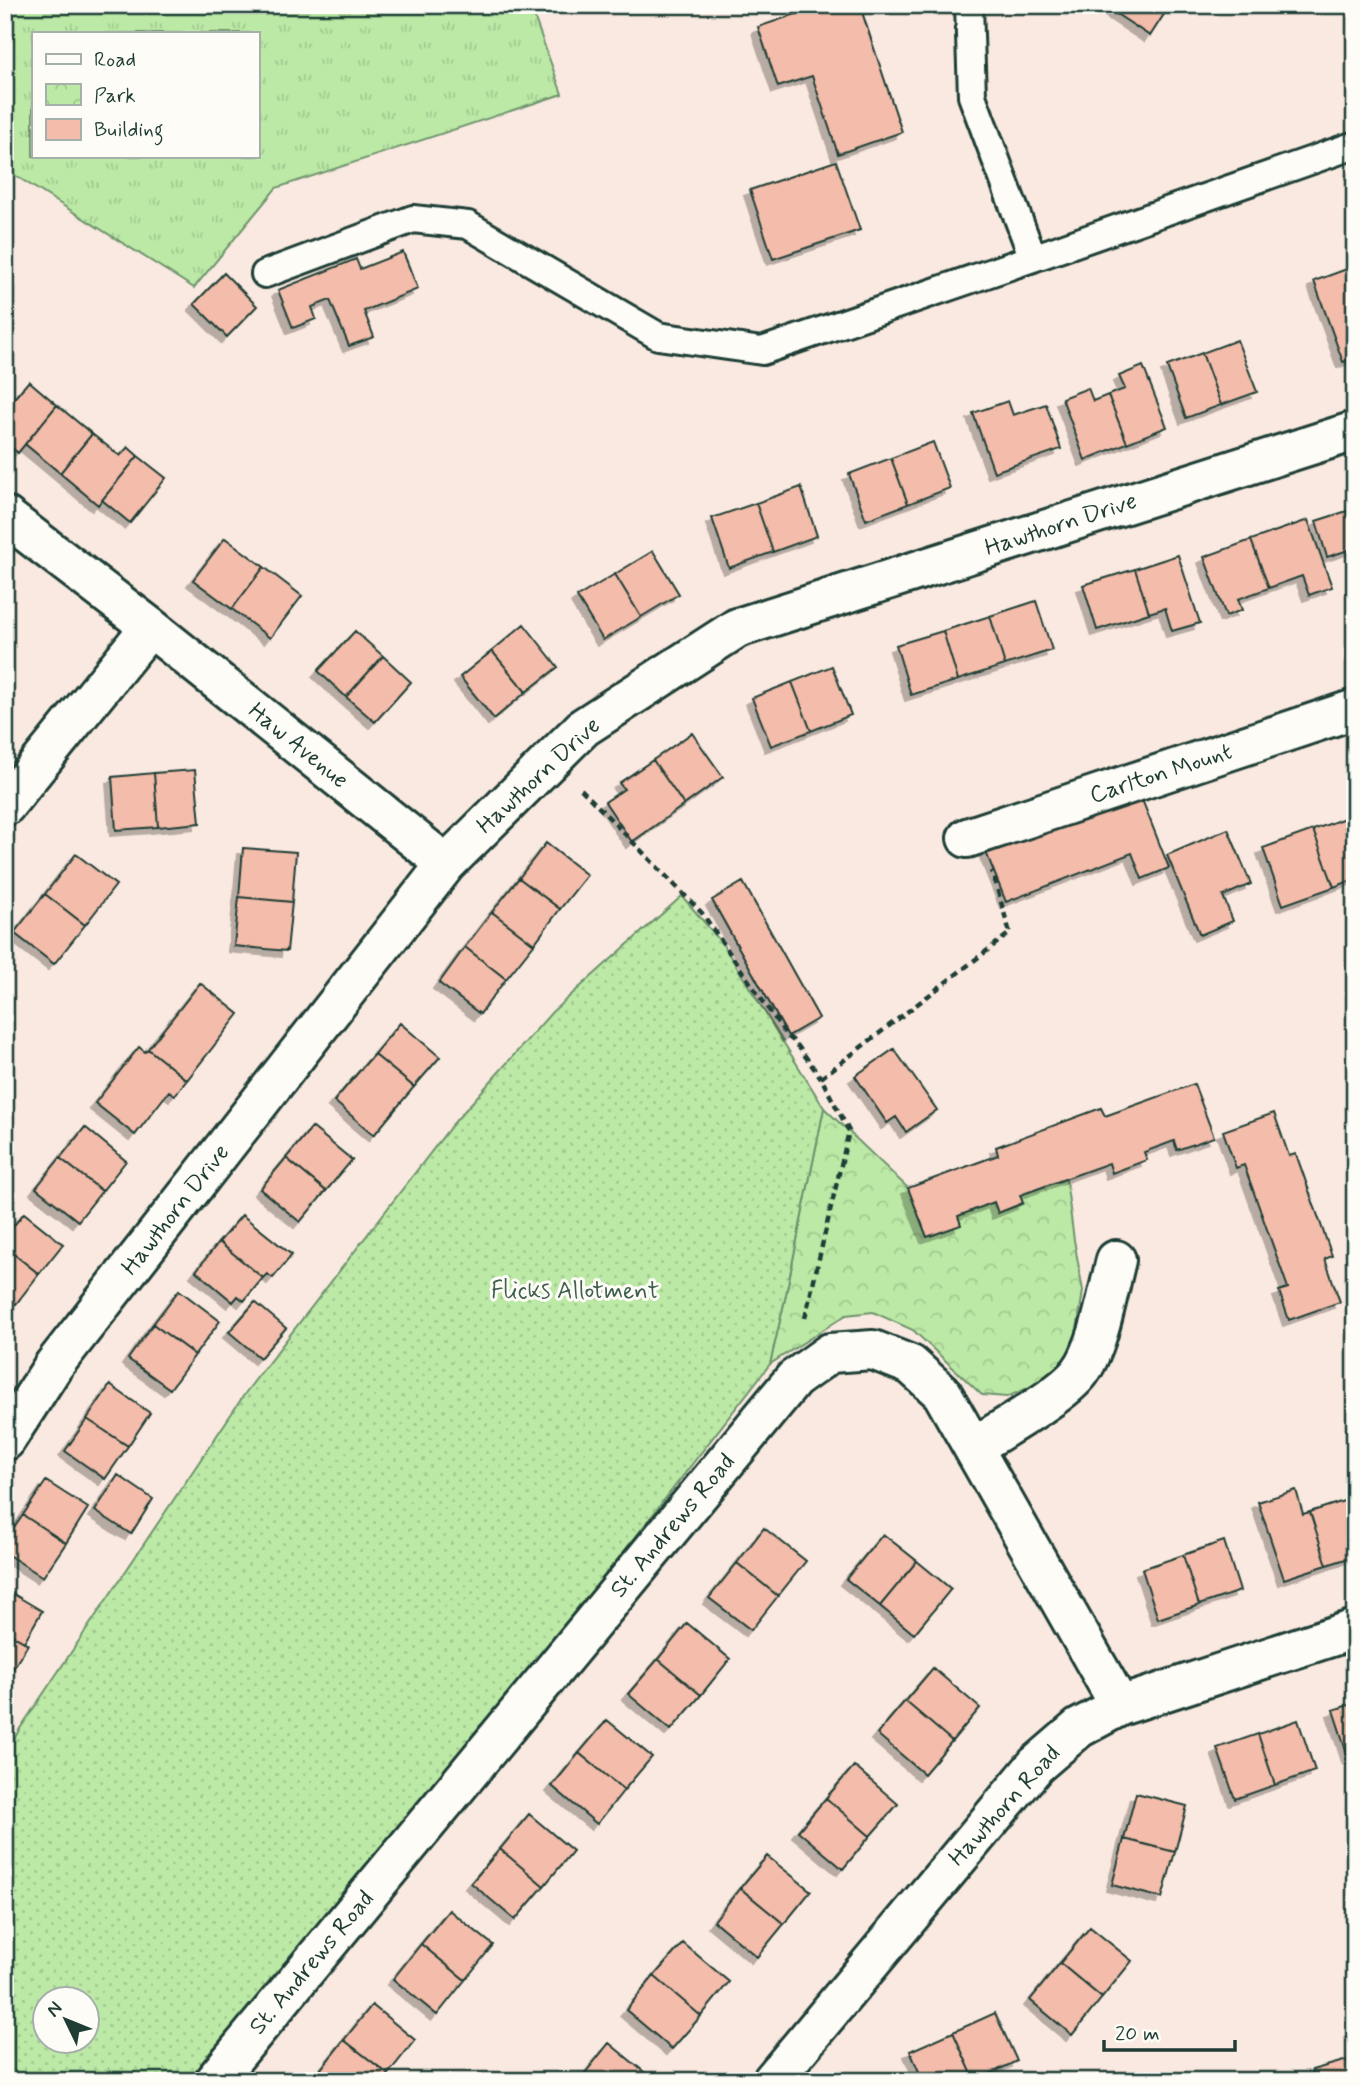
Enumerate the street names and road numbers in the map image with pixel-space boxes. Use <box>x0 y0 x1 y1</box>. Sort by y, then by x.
street label: Hawthorn Drive <box>981 486 1141 564</box>
street label: Haw Avenue <box>241 696 355 796</box>
street label: Hawthorn Drive <box>471 711 607 841</box>
street label: Carlton Mount <box>1086 736 1236 812</box>
street label: Hawthorn Drive <box>115 1138 237 1282</box>
street label: St. Andrews Road <box>604 1447 742 1605</box>
street label: Hawthorn Road <box>942 1739 1068 1873</box>
street label: St. Andrews Road <box>243 1884 381 2042</box>

